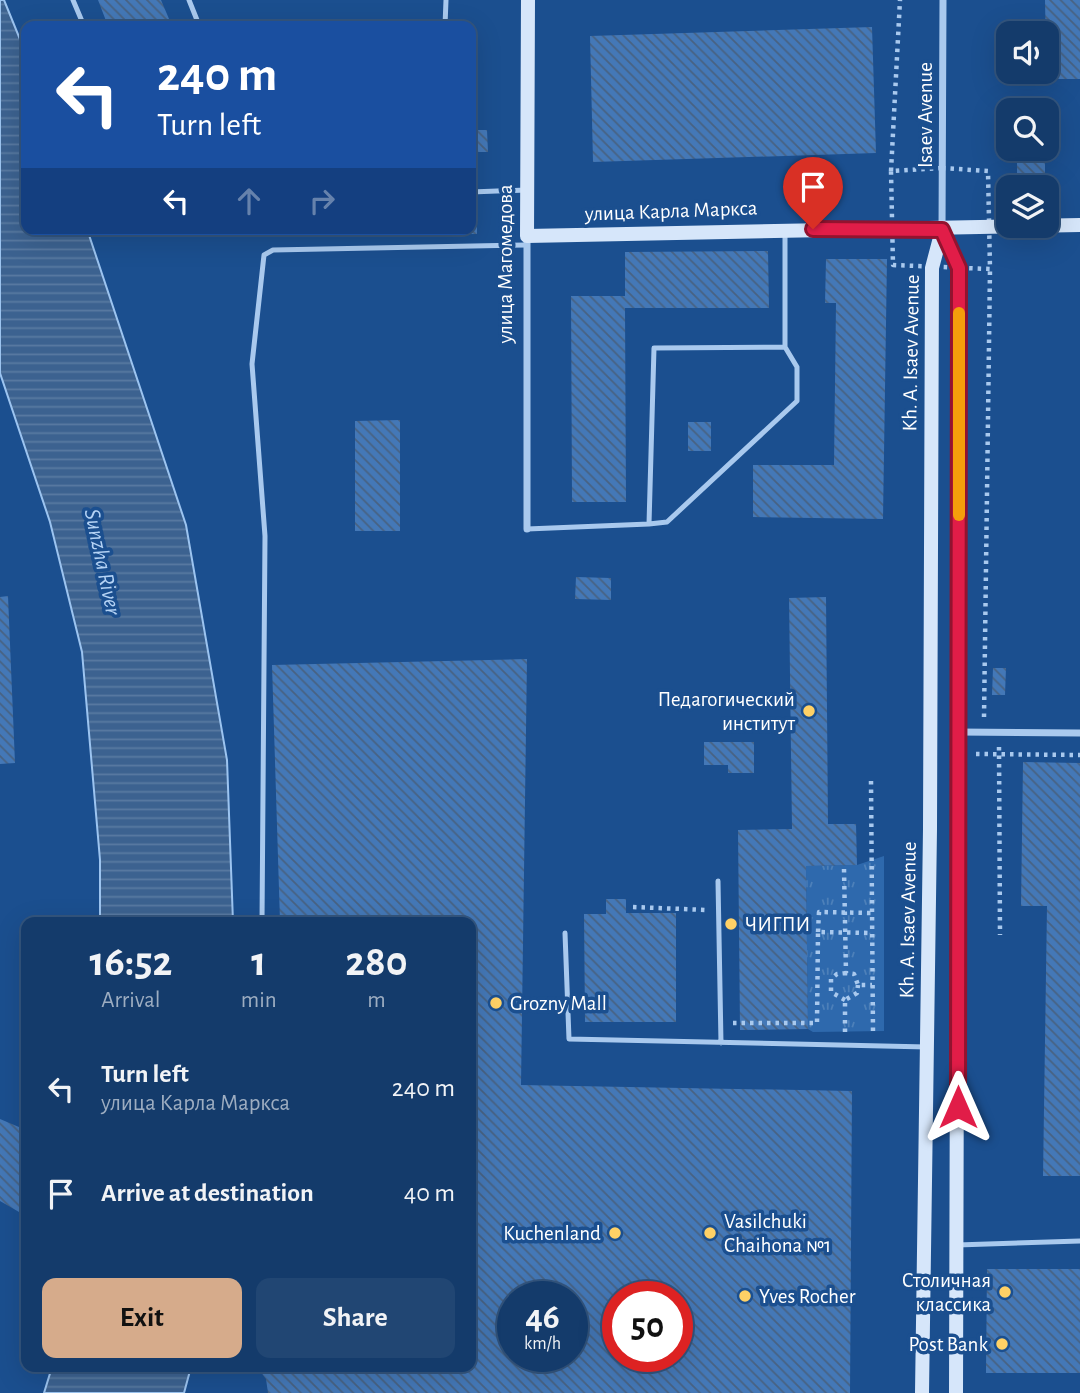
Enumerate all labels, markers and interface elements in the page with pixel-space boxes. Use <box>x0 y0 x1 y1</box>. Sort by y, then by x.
map controls <box>996 21 1059 238</box>
button: sound <box>996 21 1059 84</box>
icon: left <box>42 49 133 140</box>
text: 240 m <box>157 51 277 100</box>
street label: Isaev Avenue <box>915 62 936 168</box>
button: search <box>996 98 1059 161</box>
text: Turn left <box>157 109 261 141</box>
pin <box>783 157 843 229</box>
icon: arrive <box>794 168 832 206</box>
button: layers <box>996 175 1059 238</box>
icon: left <box>157 182 195 220</box>
icon: ahead <box>230 182 268 220</box>
icon: right <box>303 182 341 220</box>
street label: улица Магомедова <box>495 184 516 345</box>
street label: улица Карла Маркса <box>583 197 758 225</box>
street label: Kh. A. Isaev Avenue <box>899 274 923 432</box>
water label: Sunzha River <box>80 507 125 618</box>
place label: Педагогический институт <box>657 689 795 734</box>
marker: Педагогический институт <box>801 703 817 719</box>
street label: Kh. A. Isaev Avenue <box>896 841 920 999</box>
place label: ЧИГПИ <box>745 914 810 935</box>
marker: ЧИГПИ <box>723 916 739 932</box>
text: 16:52 <box>89 941 172 983</box>
text: 1 <box>251 941 266 983</box>
text: 280 <box>345 941 408 983</box>
text: Arrival <box>101 989 161 1012</box>
text: min <box>241 989 277 1012</box>
text: m <box>367 989 386 1012</box>
place label: Grozny Mall <box>510 993 607 1014</box>
marker: Grozny Mall <box>488 995 504 1011</box>
text: Turn left <box>101 1061 189 1087</box>
icon: left <box>42 1070 80 1108</box>
position arrow <box>921 1070 995 1144</box>
text: 240 m <box>392 1075 455 1101</box>
text: улица Карла Маркса <box>101 1092 290 1115</box>
icon: arrive <box>42 1175 80 1213</box>
text: Arrive at destination <box>101 1180 314 1206</box>
text: 40 m <box>404 1180 455 1206</box>
place label: Vasilchuki Chaihona №1 <box>724 1211 831 1256</box>
place label: Kuchenland <box>503 1223 601 1244</box>
marker: Kuchenland <box>607 1225 623 1241</box>
marker: Vasilchuki Chaihona №1 <box>702 1225 718 1241</box>
place label: Столичная классика <box>902 1270 991 1315</box>
button: Exit <box>42 1278 242 1358</box>
button: Share <box>256 1278 455 1358</box>
speed limit sign: 50 <box>602 1281 693 1372</box>
marker: Столичная классика <box>997 1284 1013 1300</box>
place label: Yves Rocher <box>759 1286 856 1307</box>
marker: Yves Rocher <box>737 1288 753 1304</box>
text: 46 <box>525 1300 560 1335</box>
place label: Post Bank <box>909 1334 988 1355</box>
text: km/h <box>524 1335 561 1353</box>
marker: Post Bank <box>994 1336 1010 1352</box>

